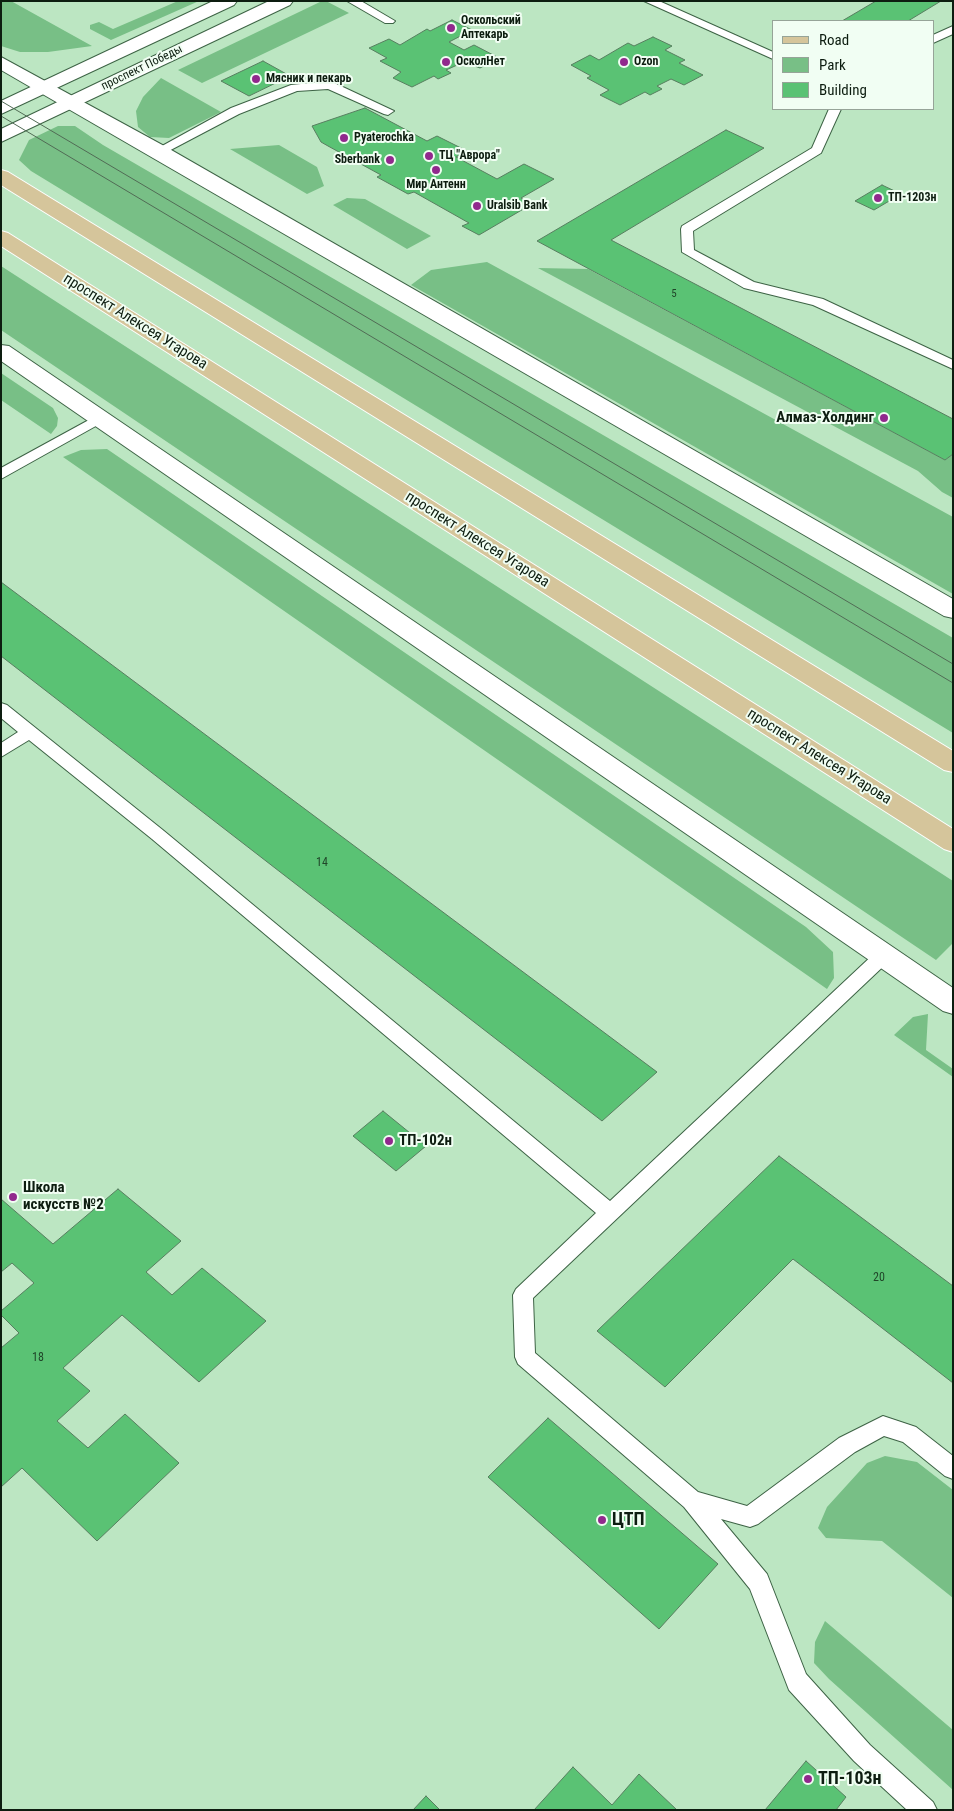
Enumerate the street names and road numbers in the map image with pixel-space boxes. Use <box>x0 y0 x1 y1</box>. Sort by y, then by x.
street label: проспект Победы <box>99 42 185 94</box>
street label: проспект Алексея Угарова <box>60 270 210 374</box>
street label: проспект Алексея Угарова <box>402 488 552 592</box>
street label: проспект Алексея Угарова <box>744 705 894 809</box>

